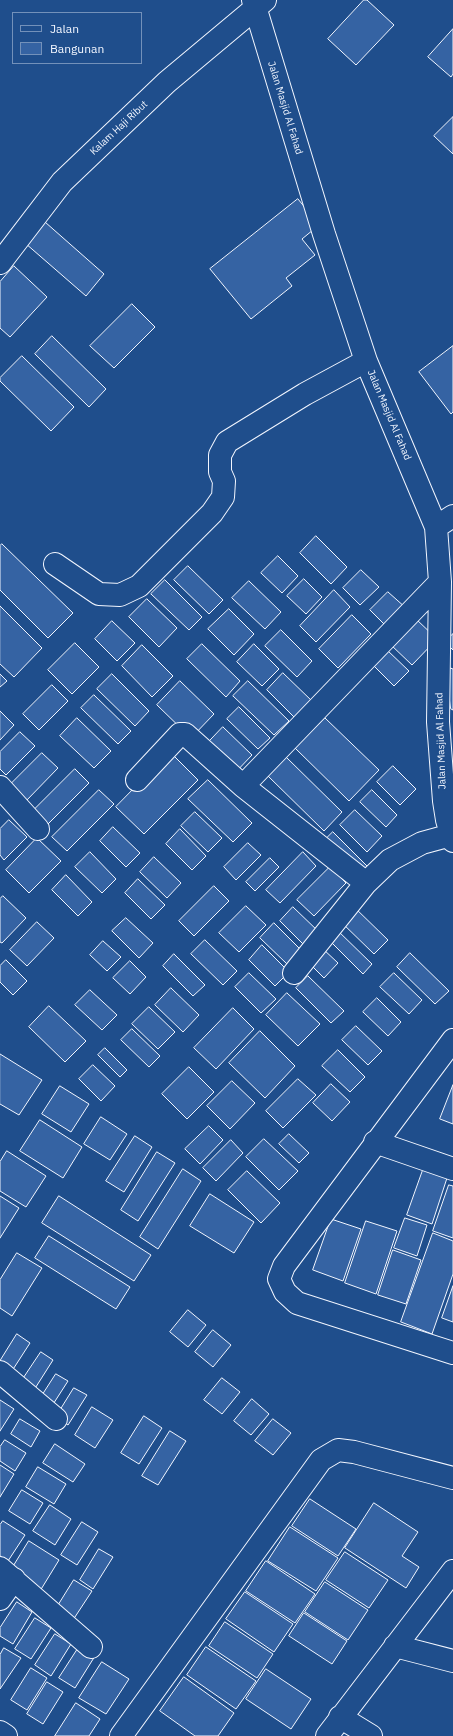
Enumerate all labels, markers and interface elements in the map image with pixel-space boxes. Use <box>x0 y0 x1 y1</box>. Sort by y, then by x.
legend <box>12 12 142 64</box>
text: Jalan <box>50 21 79 36</box>
text: Bangunan <box>50 41 104 56</box>
street label: Jalan Masjid Al Fahad <box>265 60 305 156</box>
street label: Kalam Haji Ribut <box>88 98 150 158</box>
street label: Jalan Masjid Al Fahad <box>365 368 413 462</box>
street label: Jalan Masjid Al Fahad <box>433 692 449 790</box>

